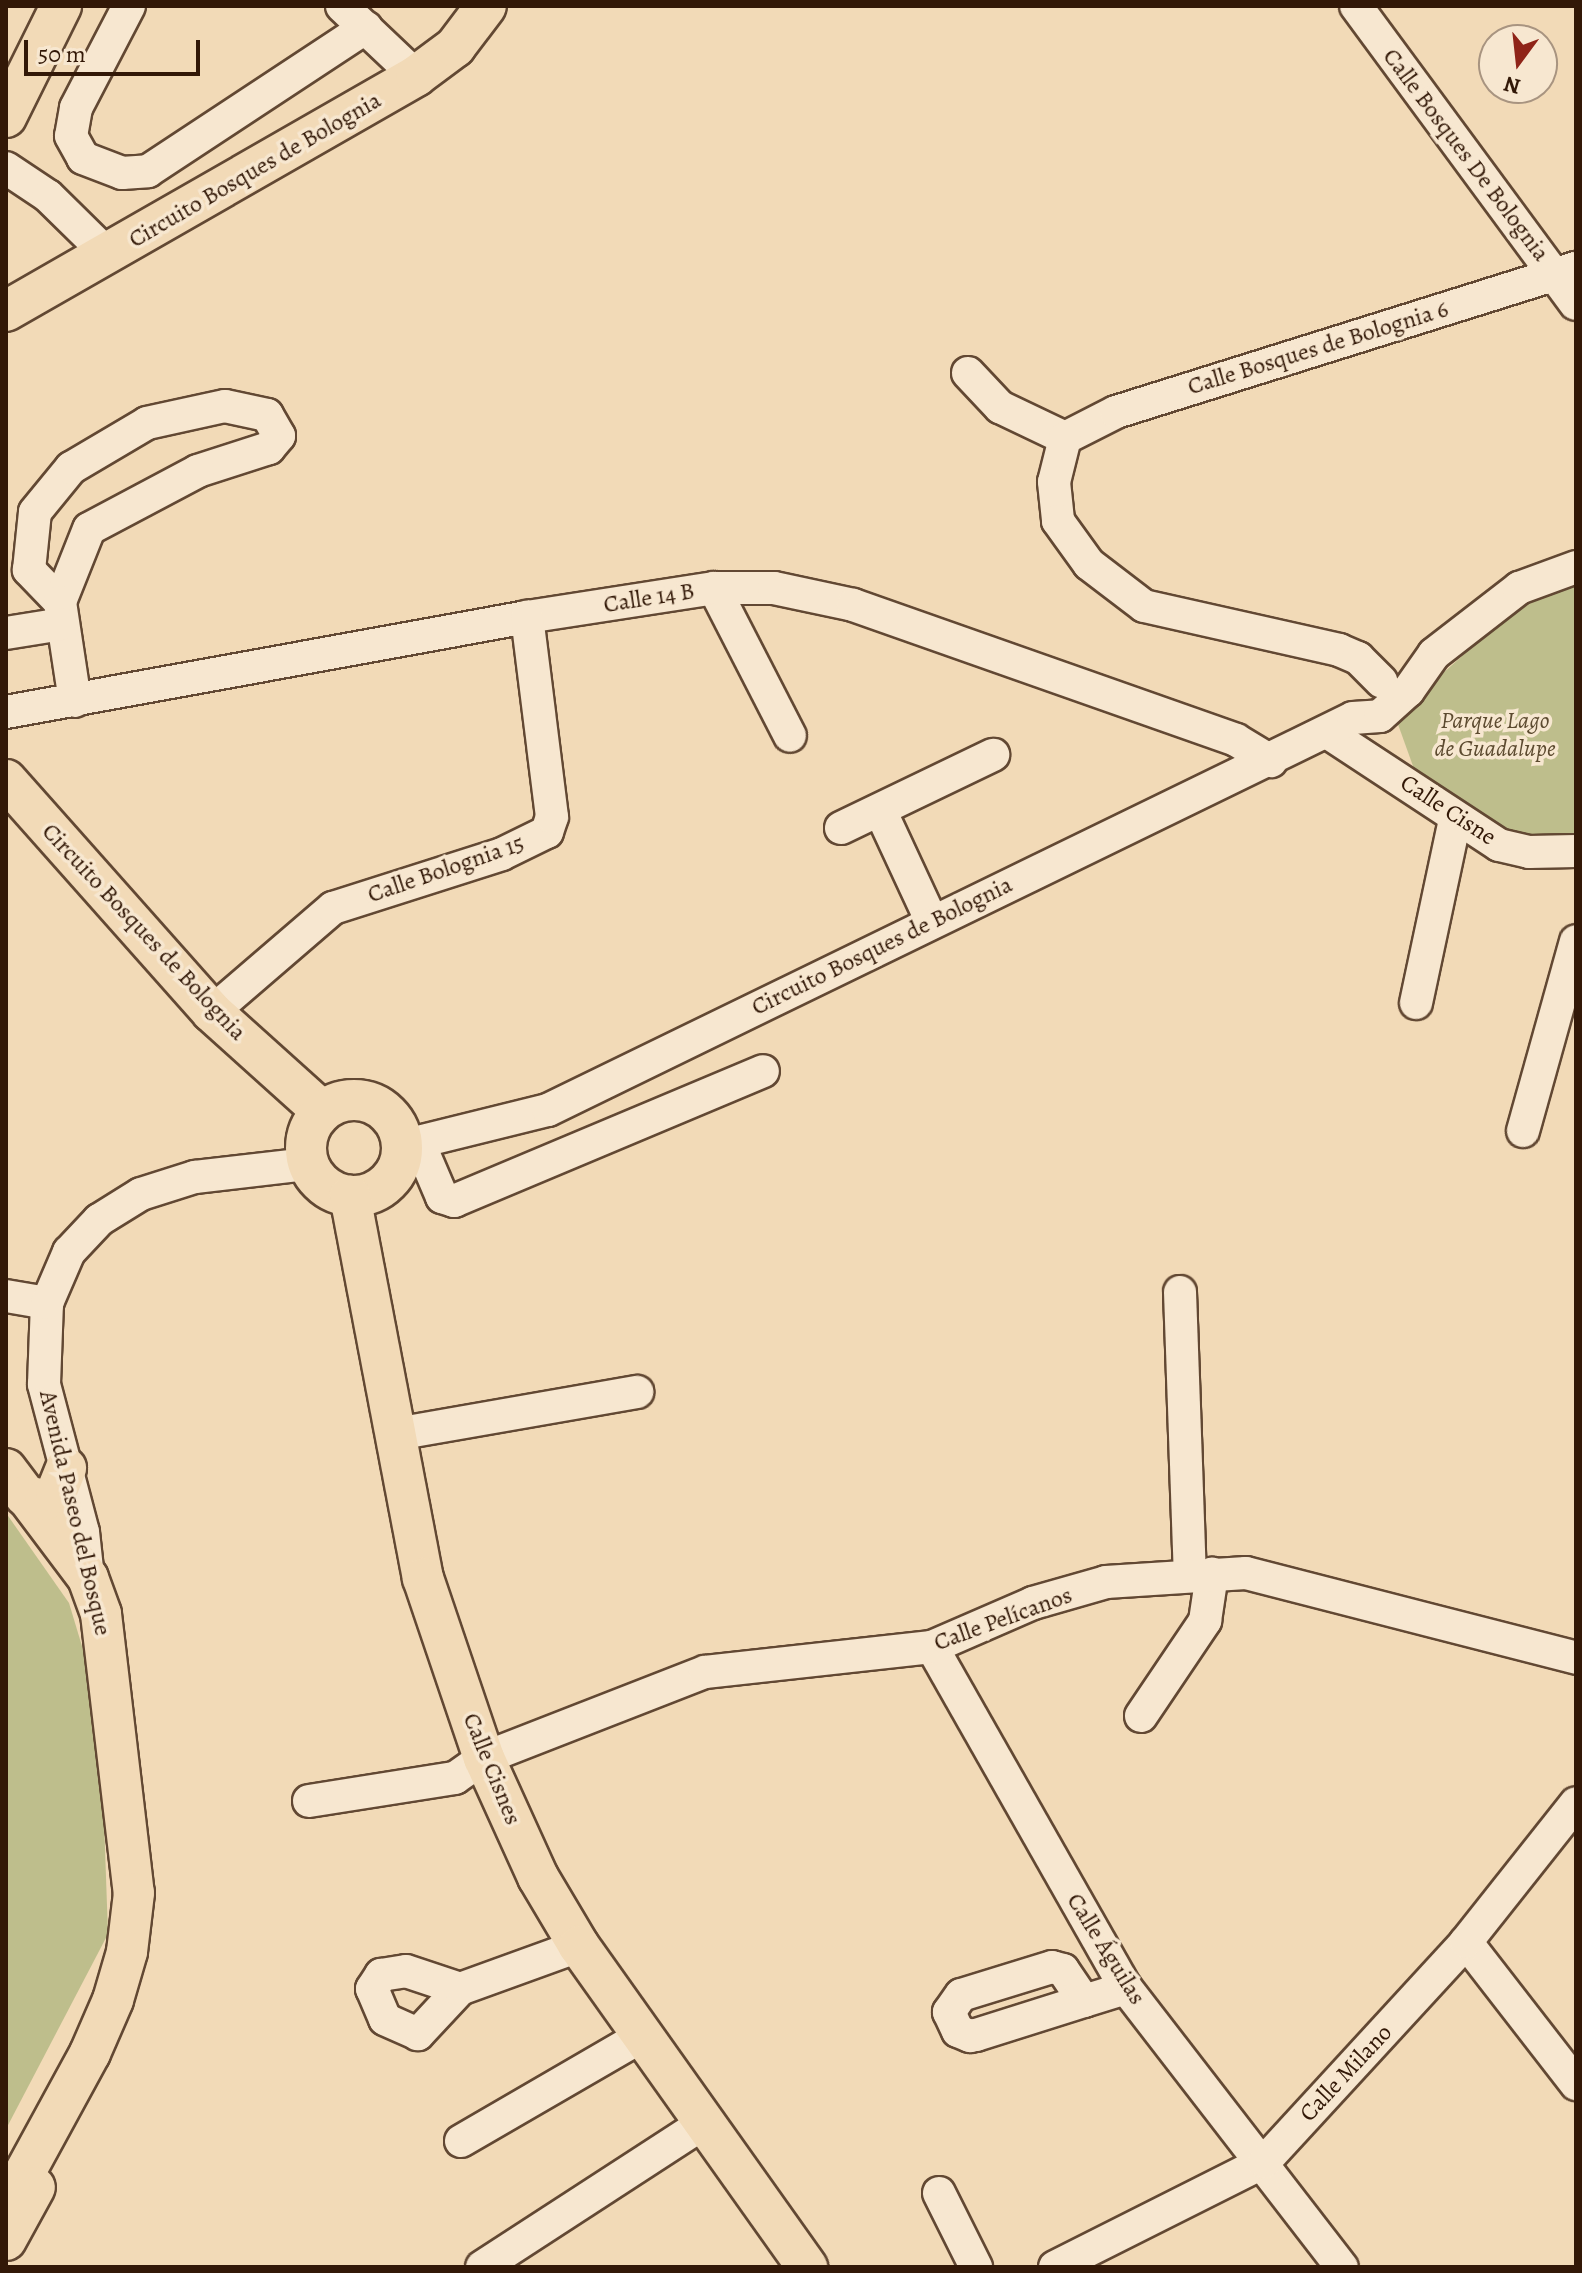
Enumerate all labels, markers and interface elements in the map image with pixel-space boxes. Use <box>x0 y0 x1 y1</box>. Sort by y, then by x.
scale bar <box>28 24 204 74</box>
north arrow <box>1478 24 1558 104</box>
text: 50 m <box>38 38 86 70</box>
street label: Calle Bosques De Bolognia <box>1377 43 1555 267</box>
text: N <box>1501 69 1524 102</box>
street label: Circuito Bosques de Bolognia <box>124 86 386 254</box>
street label: Calle Bosques de Bolognia 6 <box>1184 295 1452 401</box>
street label: Calle 14 B <box>602 577 696 619</box>
park label: Parque Lago de Guadalupe <box>1434 707 1556 763</box>
street label: Calle Cisne <box>1395 768 1501 852</box>
street label: Circuito Bosques de Bolognia <box>36 817 252 1047</box>
street label: Calle Bolognia 15 <box>364 829 528 909</box>
street label: Circuito Bosques de Bolognia <box>747 870 1017 1022</box>
street label: Avenida Paseo del Bosque <box>33 1388 117 1638</box>
street label: Calle Pelícanos <box>930 1581 1076 1657</box>
street label: Calle Cisnes <box>457 1709 527 1829</box>
street label: Calle Águilas <box>1060 1888 1152 2010</box>
street label: Calle Milano <box>1294 2018 1398 2128</box>

